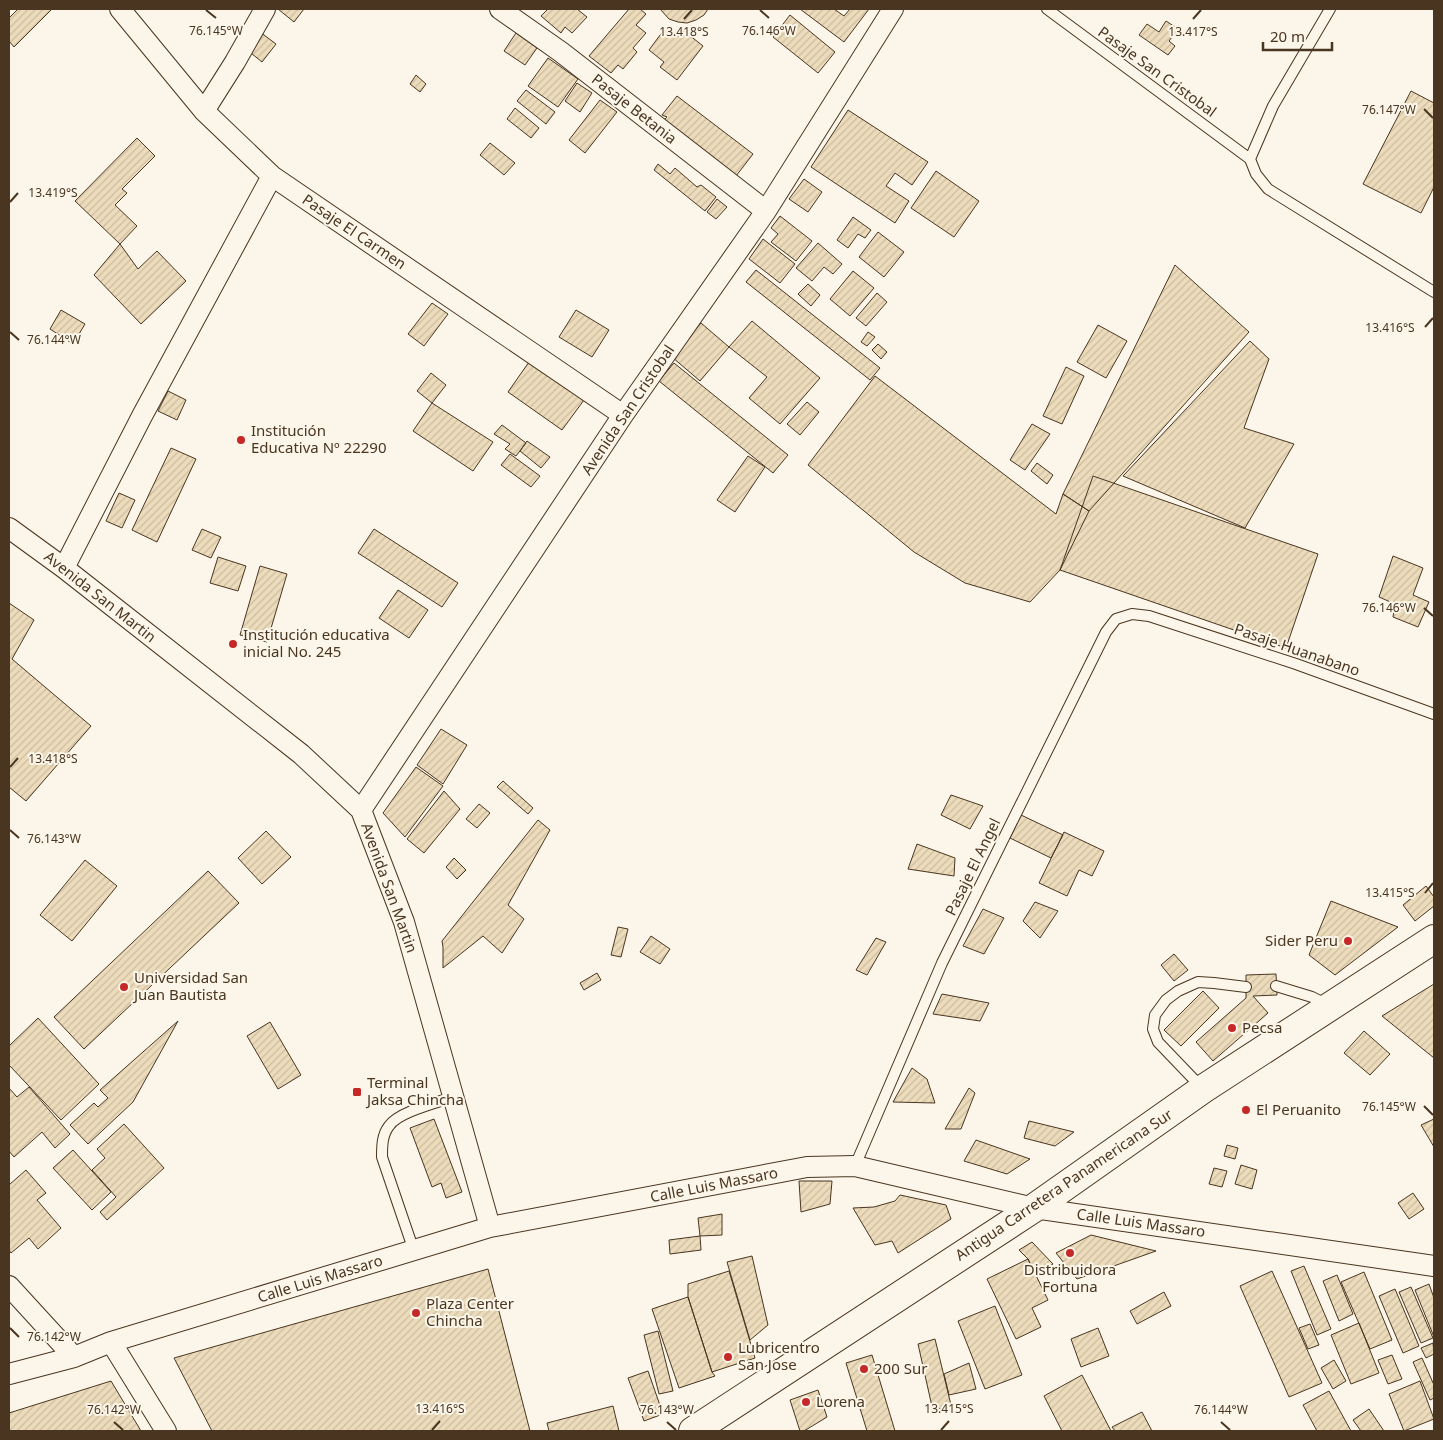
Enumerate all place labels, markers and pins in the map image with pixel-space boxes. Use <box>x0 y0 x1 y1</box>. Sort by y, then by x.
place label: Institución Educativa Nº 22290 <box>251 420 387 457</box>
marker: Institución Educativa Nº 22290 <box>235 434 247 446</box>
place label: Institución educativa inicial No. 245 <box>243 624 390 661</box>
marker: Institución educativa inicial No. 245 <box>227 638 239 650</box>
place label: Sider Peru <box>1265 930 1338 950</box>
marker: Sider Peru <box>1342 935 1354 947</box>
place label: Universidad San Juan Bautista <box>132 967 248 1004</box>
marker: Universidad San Juan Bautista <box>118 981 130 993</box>
place label: Pecsa <box>1242 1017 1282 1037</box>
marker: Pecsa <box>1226 1022 1238 1034</box>
place label: Terminal Jaksa Chincha <box>365 1072 464 1109</box>
marker: Terminal Jaksa Chincha <box>351 1086 363 1098</box>
place label: El Peruanito <box>1256 1099 1341 1119</box>
marker: El Peruanito <box>1240 1104 1252 1116</box>
marker: Distribuidora Fortuna <box>1064 1247 1076 1259</box>
place label: Distribuidora Fortuna <box>1024 1259 1116 1296</box>
place label: Plaza Center Chincha <box>426 1293 514 1330</box>
marker: Plaza Center Chincha <box>410 1307 422 1319</box>
place label: Lubricentro San Jose <box>738 1337 820 1374</box>
marker: Lubricentro San Jose <box>722 1351 734 1363</box>
place label: 200 Sur <box>874 1358 927 1378</box>
marker: 200 Sur <box>858 1363 870 1375</box>
place label: Lorena <box>816 1391 865 1411</box>
marker: Lorena <box>800 1396 812 1408</box>

